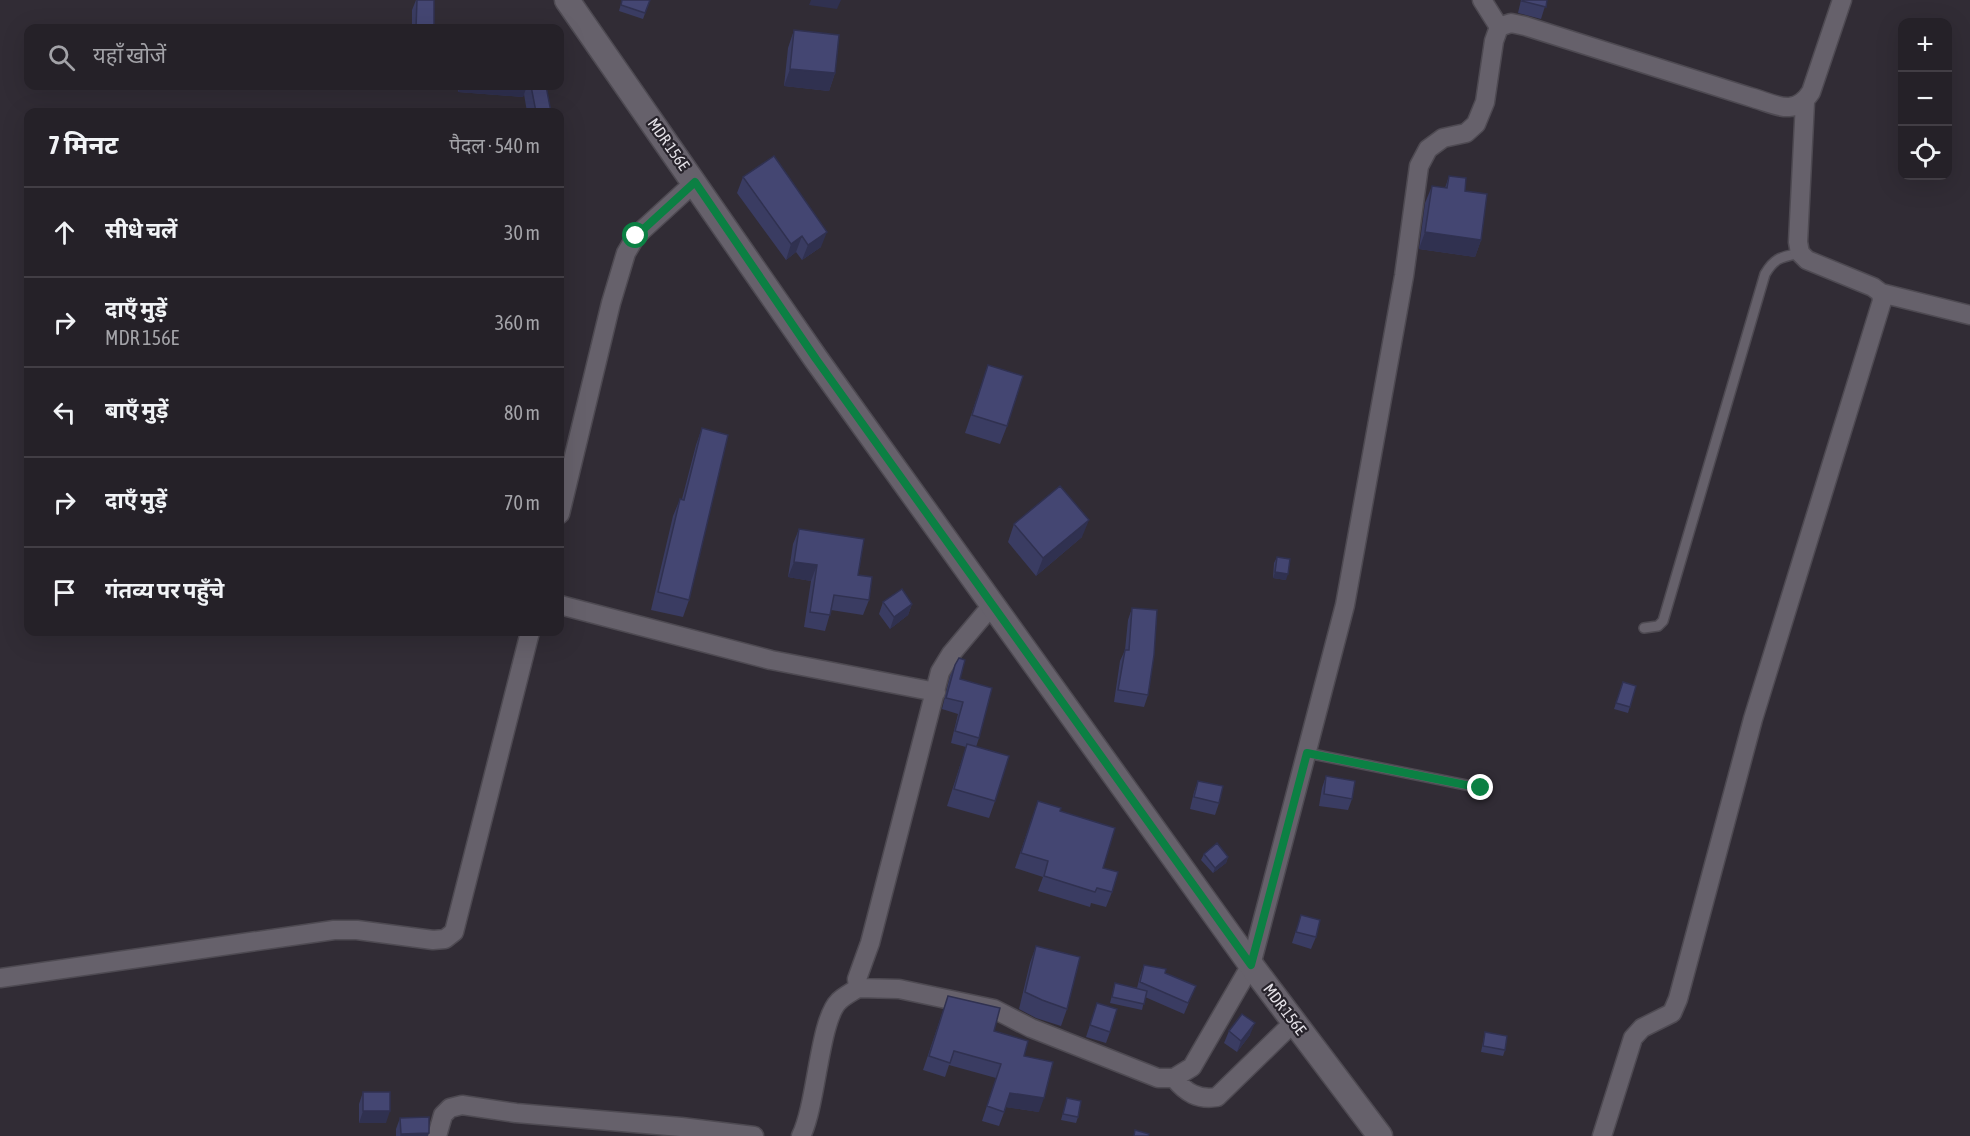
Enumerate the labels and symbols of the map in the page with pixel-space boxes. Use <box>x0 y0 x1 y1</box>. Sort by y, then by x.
street label: MDR 156E <box>645 115 693 174</box>
route start <box>622 222 648 248</box>
route end <box>1467 774 1493 800</box>
street label: MDR 156E <box>1260 980 1310 1038</box>

